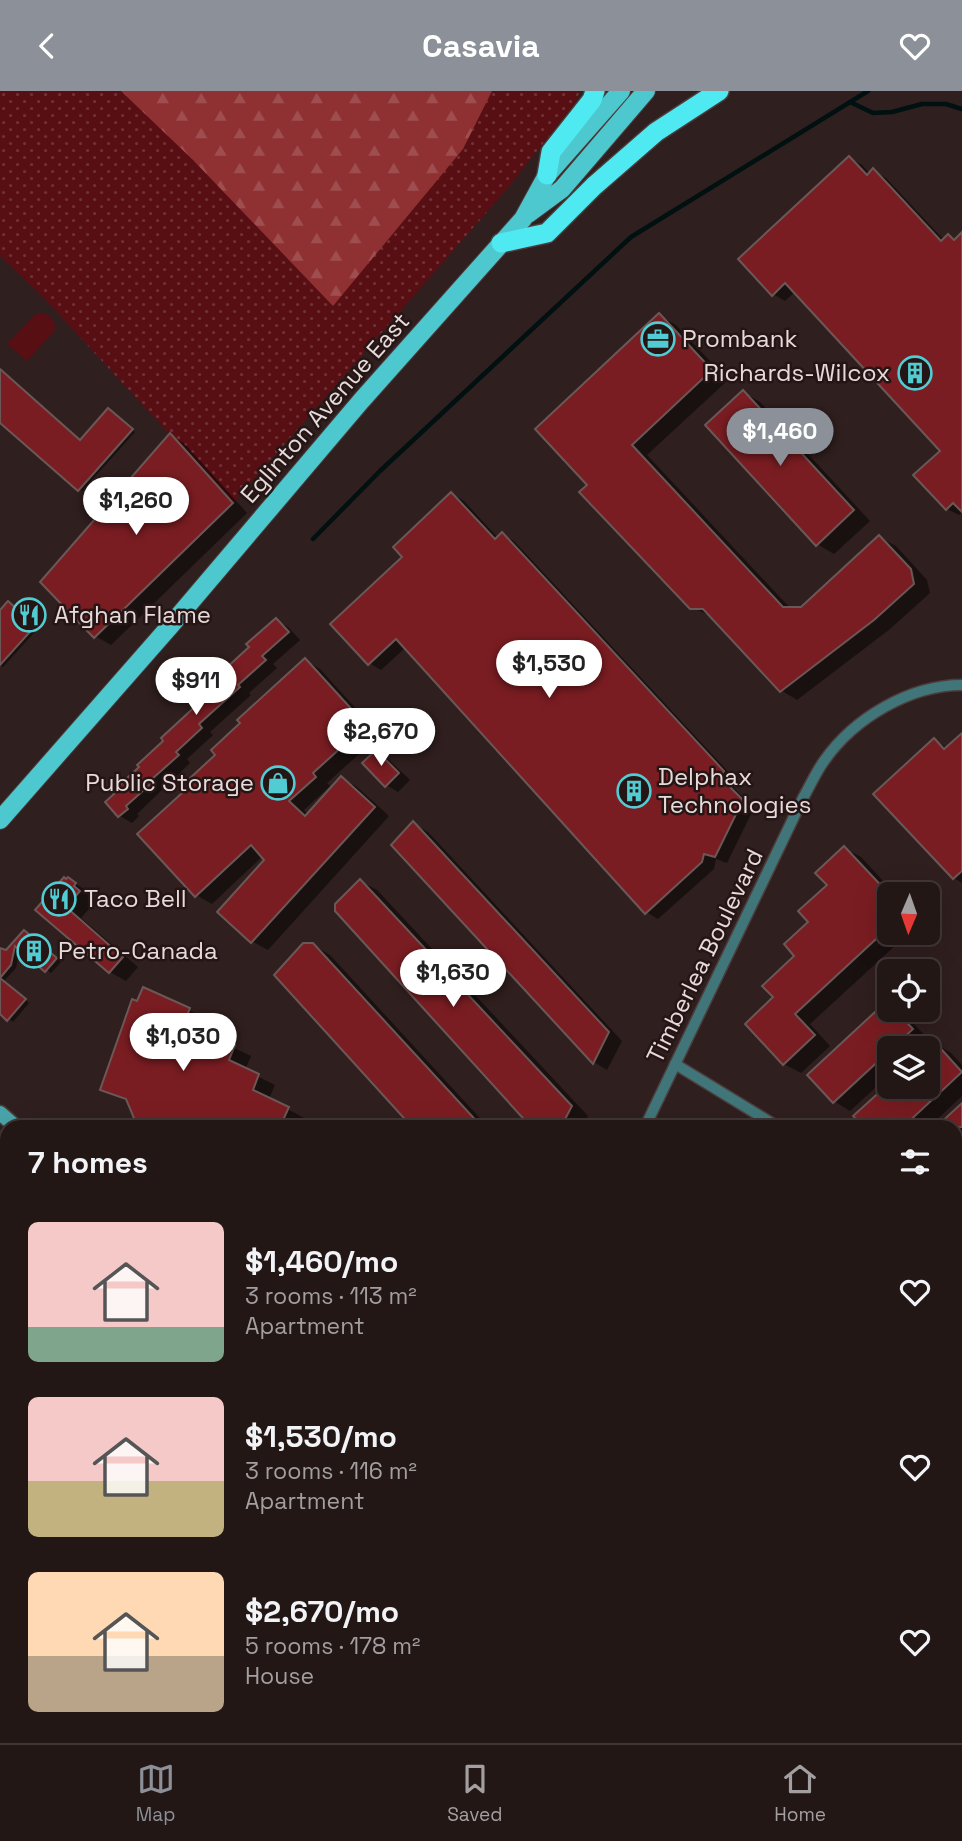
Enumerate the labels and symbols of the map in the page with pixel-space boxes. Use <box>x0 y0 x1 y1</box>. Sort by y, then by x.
street label: Eglinton Avenue East <box>233 306 416 509</box>
office icon: Prombank <box>639 320 677 358</box>
place label: Prombank <box>682 323 797 354</box>
building icon: Richards-Wilcox <box>896 354 934 392</box>
place label: Richards-Wilcox <box>704 357 890 388</box>
pin: $1,460 <box>723 409 837 468</box>
pin: $1,260 <box>79 477 193 537</box>
restaurant icon: Afghan Flame <box>10 596 48 634</box>
place label: Afghan Flame <box>54 599 211 630</box>
pin: $1,530 <box>492 641 606 700</box>
pin: $911 <box>155 657 237 717</box>
pin: $2,670 <box>324 709 438 768</box>
place label: Delphax Technologies <box>658 761 811 820</box>
shop icon: Public Storage <box>259 764 297 802</box>
place label: Public Storage <box>85 767 254 798</box>
building icon: Delphax Technologies <box>615 772 653 810</box>
street label: Timberlea Boulevard <box>639 844 770 1068</box>
restaurant icon: Taco Bell <box>40 880 78 918</box>
north arrow <box>877 882 940 945</box>
place label: Taco Bell <box>84 883 187 914</box>
building icon: Petro-Canada <box>15 932 53 970</box>
place label: Petro-Canada <box>58 935 218 966</box>
pin: $1,630 <box>396 949 510 1009</box>
pin: $1,030 <box>126 1013 240 1073</box>

